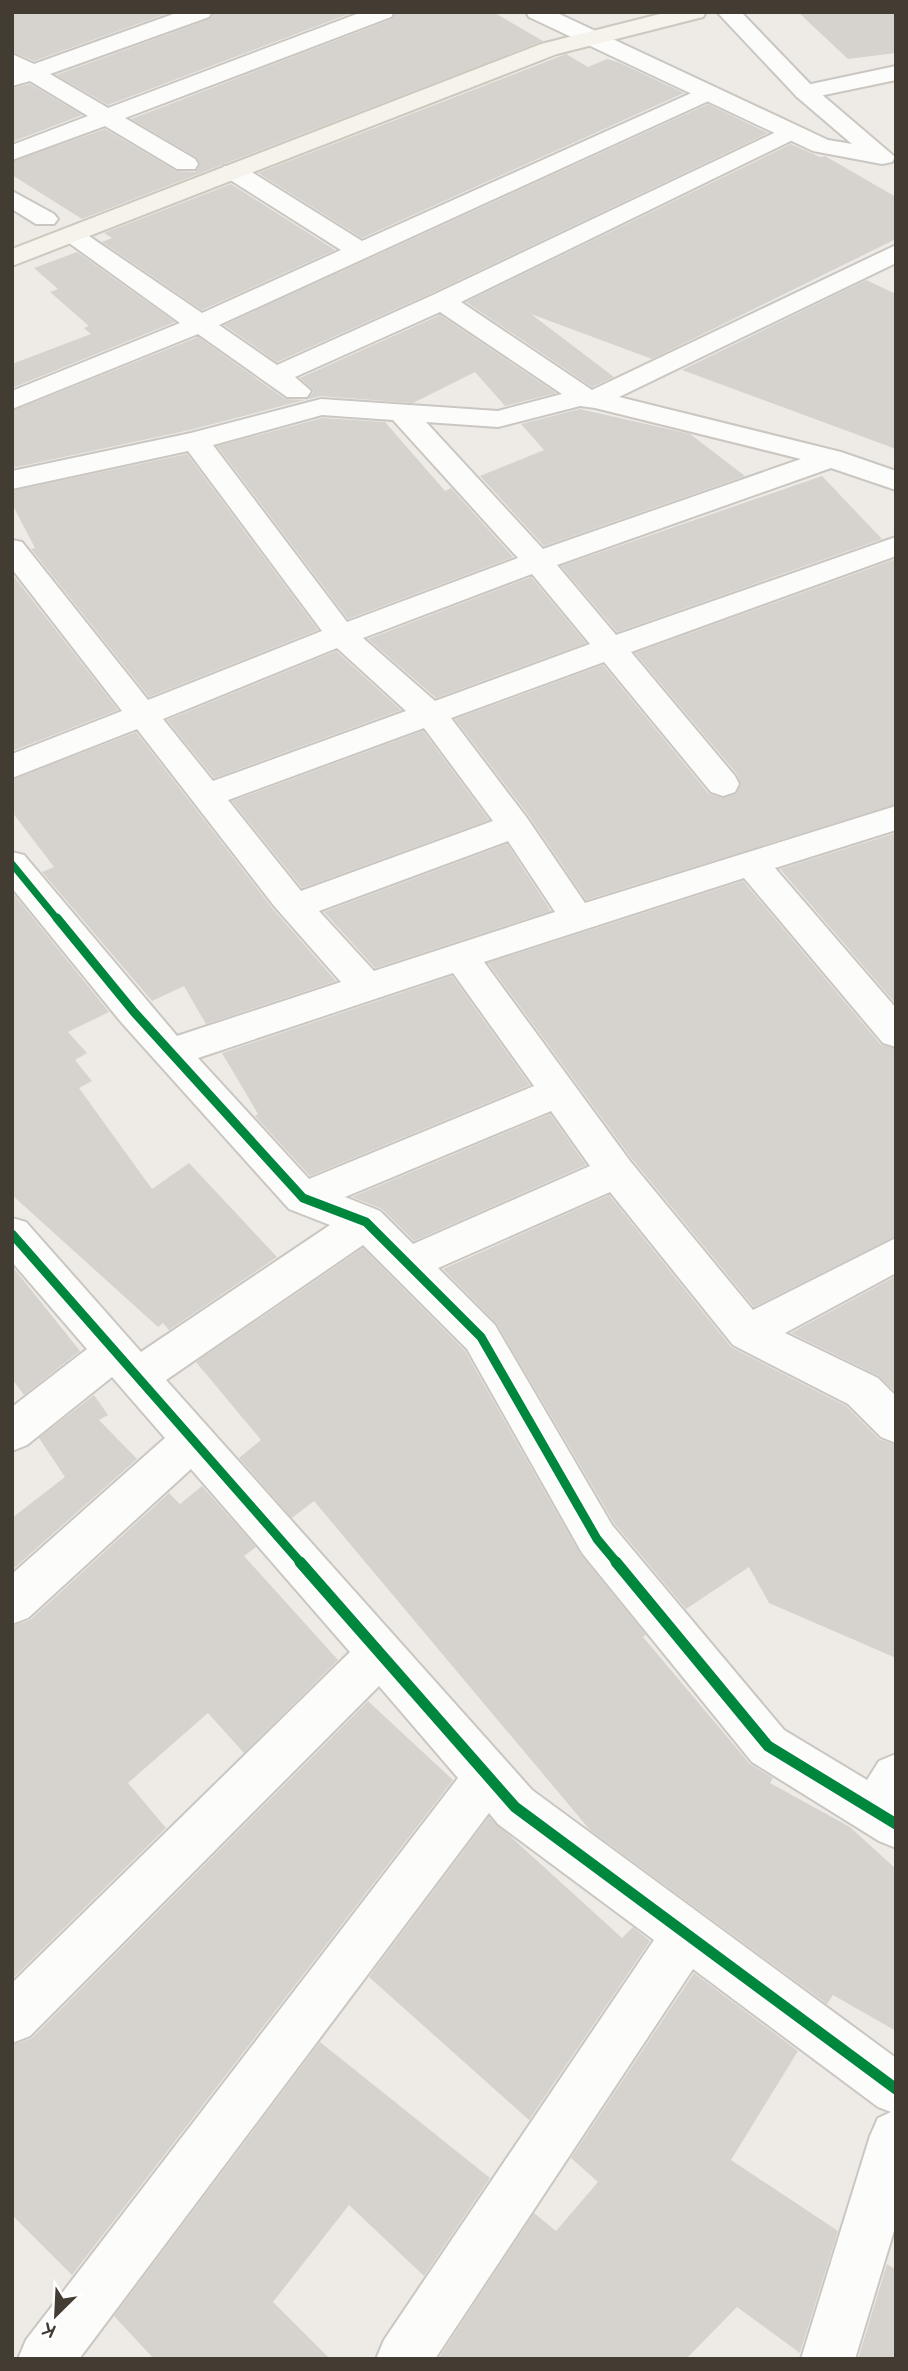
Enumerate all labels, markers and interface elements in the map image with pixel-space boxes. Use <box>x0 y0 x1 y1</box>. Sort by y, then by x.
north arrow <box>21 2280 91 2350</box>
text: K <box>39 2317 60 2344</box>

